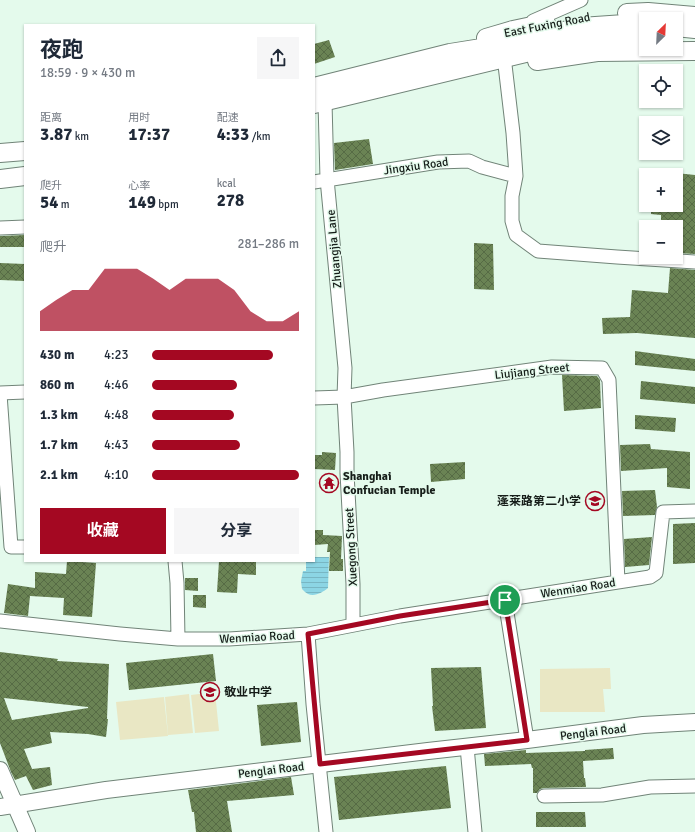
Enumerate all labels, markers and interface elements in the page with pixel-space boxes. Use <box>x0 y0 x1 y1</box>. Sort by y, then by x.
street label: East Fuxing Road <box>503 10 591 41</box>
north arrow <box>639 12 683 56</box>
map controls <box>639 12 683 264</box>
text: 夜跑 <box>40 36 84 63</box>
button: share <box>257 37 299 79</box>
button: locate <box>639 64 683 108</box>
text: 18:59 · 9 × 430 m <box>40 65 135 81</box>
text: 距离 <box>40 111 62 124</box>
text: 用时 <box>128 111 150 124</box>
text: 配速 <box>217 111 239 124</box>
button: layers <box>639 116 683 160</box>
text: 3.87 <box>40 124 72 145</box>
text: 17:37 <box>128 124 170 145</box>
text: 4:33 <box>217 124 249 145</box>
text: km <box>72 130 89 143</box>
text: /km <box>249 130 271 143</box>
street label: Jingxiu Road <box>383 155 449 178</box>
button: + <box>639 168 683 212</box>
text: kcal <box>217 177 236 190</box>
text: 爬升 <box>40 179 62 192</box>
text: 心率 <box>128 179 150 192</box>
text: 278 <box>217 190 244 211</box>
text: 54 <box>40 192 58 213</box>
text: 149 <box>128 192 156 213</box>
text: m <box>58 198 70 211</box>
text: bpm <box>156 198 179 211</box>
street label: Zhuangjia Lane <box>324 209 345 289</box>
button: − <box>639 220 683 264</box>
text: 281–286 m <box>237 236 299 252</box>
text: 爬升 <box>40 239 66 255</box>
text: 430 m <box>40 347 74 363</box>
text: 4:23 <box>104 347 129 363</box>
street label: Liujiang Street <box>494 360 570 383</box>
text: 860 m <box>40 377 74 393</box>
text: 4:46 <box>104 377 129 393</box>
text: 1.3 km <box>40 407 78 423</box>
text: 4:48 <box>104 407 129 423</box>
text: 1.7 km <box>40 437 78 453</box>
text: 4:43 <box>104 437 129 453</box>
text: 2.1 km <box>40 467 78 483</box>
text: 4:10 <box>104 467 129 483</box>
place label: Shanghai Confucian Temple <box>343 469 436 498</box>
temple icon: Shanghai Confucian Temple <box>318 472 340 494</box>
school or university icon: 蓬莱路第二小学 <box>584 490 606 512</box>
place label: 蓬莱路第二小学 <box>497 494 581 509</box>
street label: Xuegong Street <box>342 507 361 587</box>
button: 收藏 <box>40 508 166 554</box>
button: 分享 <box>174 508 299 554</box>
street label: Wenmiao Road <box>540 575 617 602</box>
pin <box>488 583 522 617</box>
icon: arrive <box>494 589 516 611</box>
street label: Wenmiao Road <box>219 628 295 647</box>
school or university icon: 敬业中学 <box>199 681 221 703</box>
place label: 敬业中学 <box>224 685 272 700</box>
street label: Penglai Road <box>559 721 627 744</box>
street label: Penglai Road <box>237 759 305 782</box>

